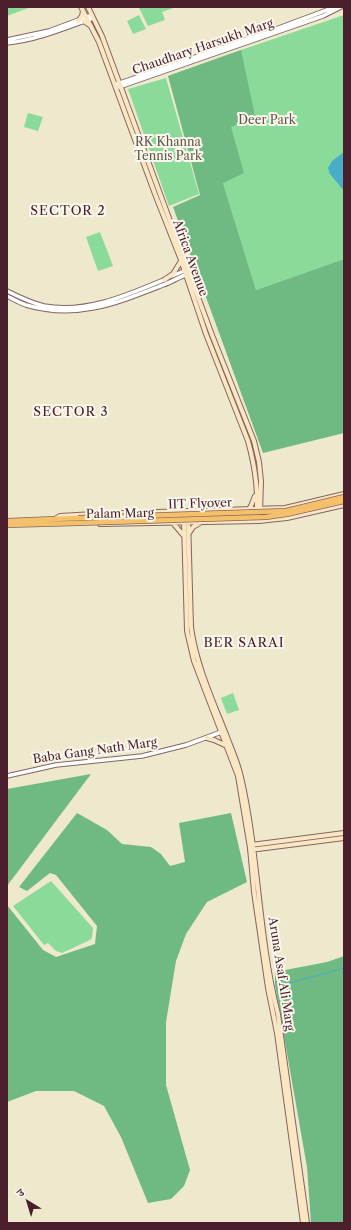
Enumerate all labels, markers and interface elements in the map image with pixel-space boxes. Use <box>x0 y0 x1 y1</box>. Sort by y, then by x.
street label: Chaudhary Harsukh Marg <box>131 16 275 78</box>
park label: Deer Park <box>238 114 296 128</box>
park label: RK Khanna Tennis Park <box>134 136 202 164</box>
district label: SECTOR 2 <box>30 203 106 219</box>
street label: Africa Avenue <box>169 218 211 298</box>
district label: SECTOR 3 <box>33 404 109 420</box>
street label: IIT Flyover <box>168 496 232 512</box>
street label: Palam Marg <box>86 506 154 522</box>
district label: BER SARAI <box>203 635 285 651</box>
street label: Baba Gang Nath Marg <box>32 735 158 767</box>
street label: Aruna Asaf Ali Marg <box>265 916 297 1032</box>
north arrow <box>8 1182 48 1222</box>
text: उ <box>14 1185 27 1200</box>

